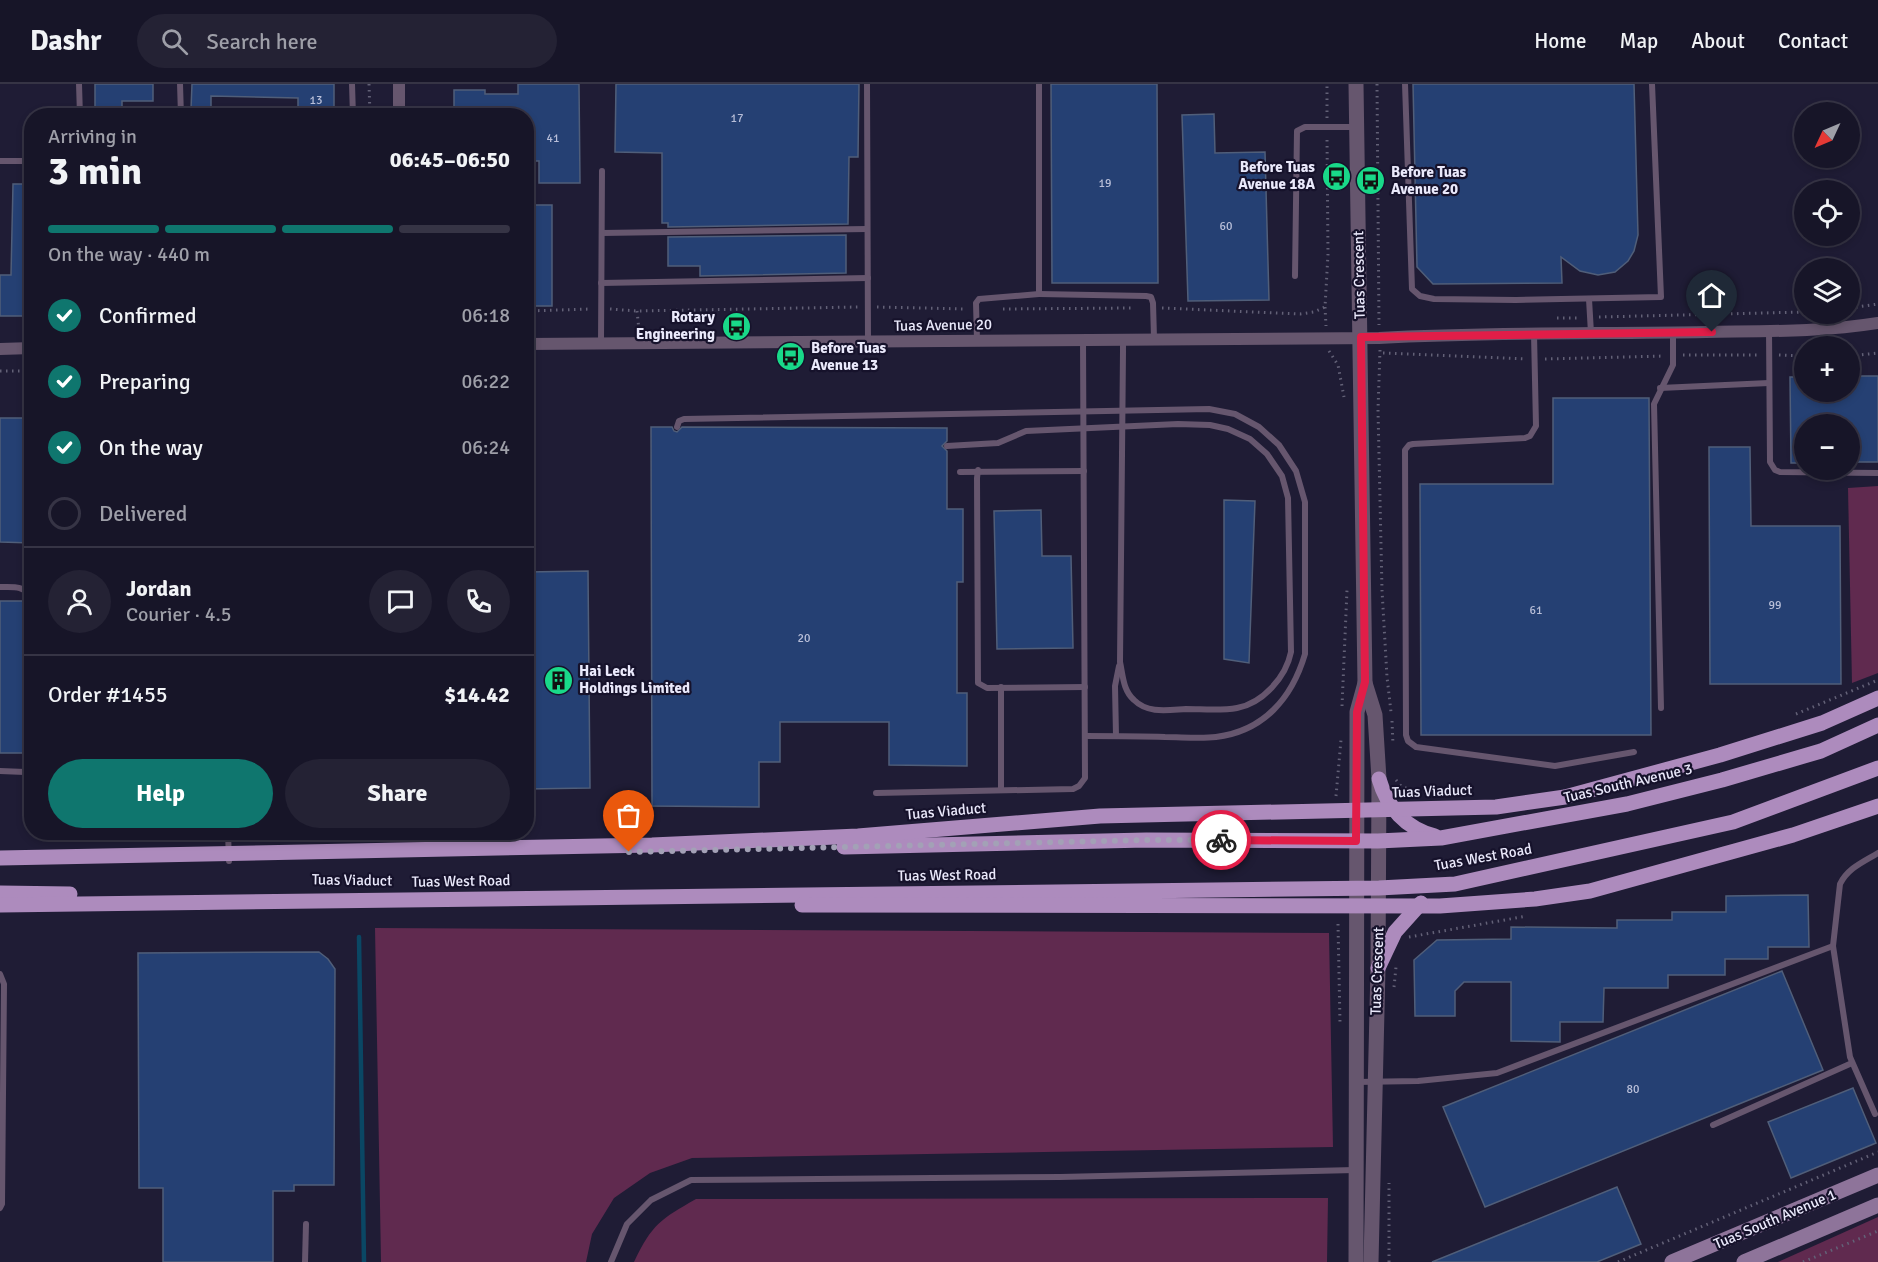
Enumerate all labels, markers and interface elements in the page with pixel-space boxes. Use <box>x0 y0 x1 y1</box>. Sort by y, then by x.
search box <box>137 14 557 68</box>
text: Dashr <box>30 24 101 58</box>
icon: search <box>158 25 191 58</box>
text: Search here <box>206 28 317 55</box>
text: Home <box>1534 28 1587 54</box>
text: Map <box>1620 28 1658 54</box>
text: About <box>1691 28 1745 54</box>
text: Contact <box>1778 28 1848 54</box>
house number: 13 <box>310 93 322 108</box>
north arrow <box>1794 102 1860 168</box>
map controls <box>1794 102 1860 480</box>
house number: 17 <box>731 111 743 126</box>
text: Arriving in <box>48 124 137 149</box>
house number: 41 <box>547 131 559 146</box>
text: 06:45–06:50 <box>390 146 510 173</box>
text: 3 min <box>48 147 142 195</box>
place label: Before Tuas Avenue 18A <box>1238 158 1315 193</box>
bus stop icon: Before Tuas Avenue 18A <box>1320 160 1352 192</box>
place label: Before Tuas Avenue 20 <box>1391 163 1467 198</box>
bus stop icon: Before Tuas Avenue 20 <box>1354 165 1386 197</box>
house number: 19 <box>1099 176 1111 191</box>
button: locate <box>1794 180 1860 246</box>
house number: 60 <box>1220 219 1232 234</box>
street label: Tuas Crescent <box>1349 231 1369 319</box>
text: On the way · 440 m <box>48 242 210 267</box>
button: layers <box>1794 258 1860 324</box>
pin <box>1686 270 1737 332</box>
icon: home <box>1695 279 1728 312</box>
icon: check <box>48 299 81 332</box>
text: Confirmed <box>99 302 197 329</box>
text: 06:18 <box>461 303 510 328</box>
place label: Rotary Engineering <box>636 308 716 343</box>
bus stop icon: Rotary Engineering <box>720 310 752 342</box>
street label: Tuas Avenue 20 <box>894 315 992 335</box>
button: + <box>1794 336 1860 402</box>
place label: Before Tuas Avenue 13 <box>811 339 887 374</box>
bus stop icon: Before Tuas Avenue 13 <box>774 341 806 373</box>
icon: check <box>48 365 81 398</box>
text: Preparing <box>99 368 191 395</box>
text: 06:22 <box>461 369 510 394</box>
button: − <box>1794 414 1860 480</box>
icon: check <box>48 431 81 464</box>
text: On the way <box>99 434 203 461</box>
text: 06:24 <box>461 435 510 460</box>
text: Delivered <box>99 500 187 527</box>
button: person <box>48 570 111 633</box>
button: chat <box>369 570 432 633</box>
button: phone <box>447 570 510 633</box>
text: Jordan <box>126 575 192 602</box>
house number: 99 <box>1769 598 1781 613</box>
text: Courier · 4.5 <box>126 602 232 627</box>
house number: 61 <box>1530 603 1542 618</box>
house number: 20 <box>798 631 810 646</box>
place label: Hai Leck Holdings Limited <box>579 662 690 697</box>
building icon: Hai Leck Holdings Limited <box>542 664 574 696</box>
text: Order #1455 <box>48 681 168 708</box>
text: $14.42 <box>444 681 510 708</box>
button: Help <box>48 759 273 828</box>
button: Share <box>285 759 510 828</box>
street label: Tuas South Avenue 3 <box>1562 759 1694 807</box>
street label: Tuas Viaduct <box>1391 781 1473 801</box>
pin <box>603 790 654 852</box>
icon: bag <box>612 799 645 832</box>
street label: Tuas Viaduct <box>905 799 987 823</box>
courier <box>1191 810 1251 870</box>
icon: bike <box>1205 824 1238 857</box>
street label: Tuas West Road <box>1433 840 1533 874</box>
street label: Tuas West Road <box>897 865 997 885</box>
street label: Tuas Viaduct <box>312 870 392 890</box>
street label: Tuas West Road <box>411 871 511 891</box>
street label: Tuas Crescent <box>1366 927 1388 1015</box>
house number: 80 <box>1627 1082 1639 1097</box>
street label: Tuas South Avenue 1 <box>1711 1185 1839 1253</box>

